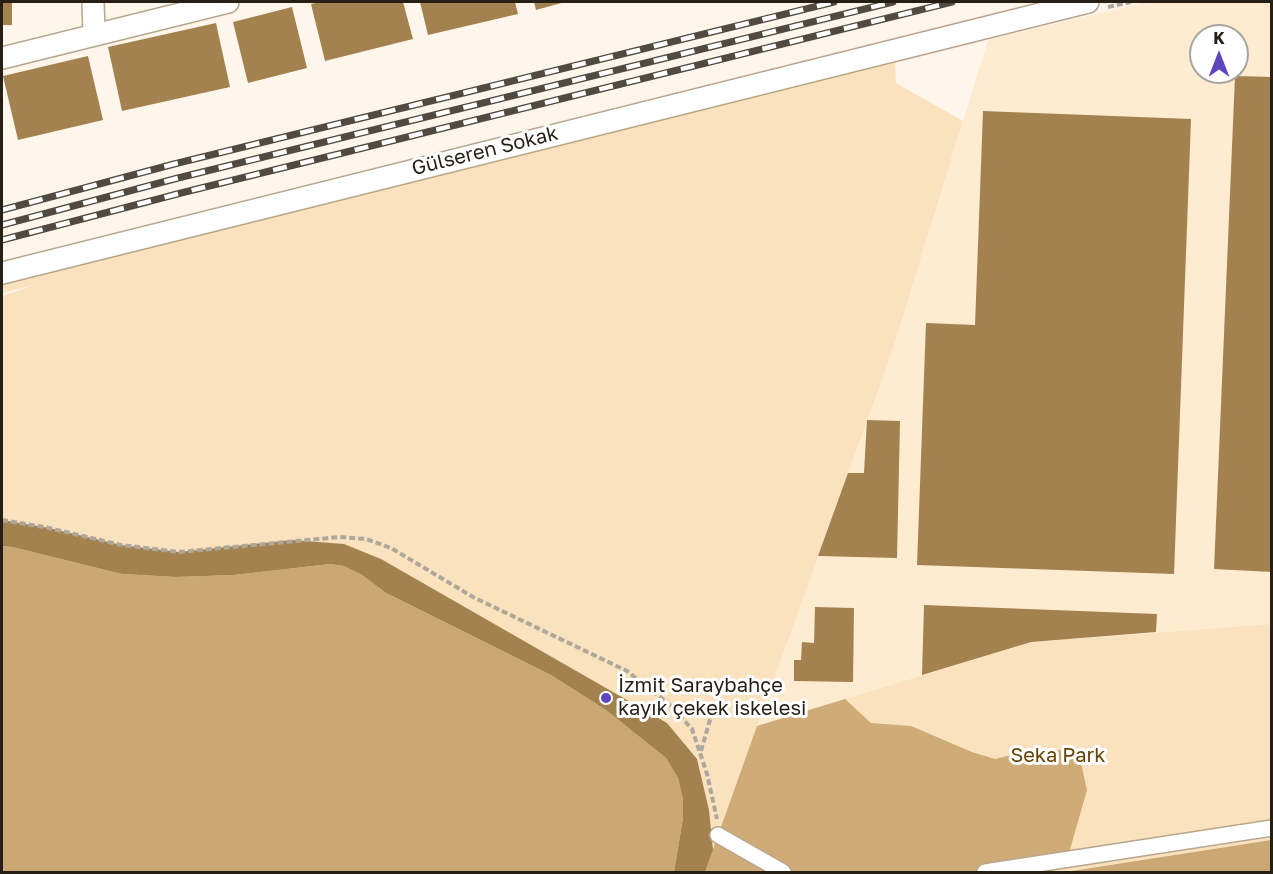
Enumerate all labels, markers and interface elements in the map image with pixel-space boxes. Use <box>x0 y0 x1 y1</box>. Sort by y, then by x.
north arrow <box>1189 24 1249 84</box>
text: K <box>1213 28 1225 48</box>
street label: Gülseren Sokak <box>409 121 561 181</box>
place label: İzmit Saraybahçe kayık çekek iskelesi <box>618 674 806 721</box>
marker: İzmit Saraybahçe kayık çekek iskelesi <box>599 691 613 705</box>
park label: Seka Park <box>1010 744 1106 768</box>

